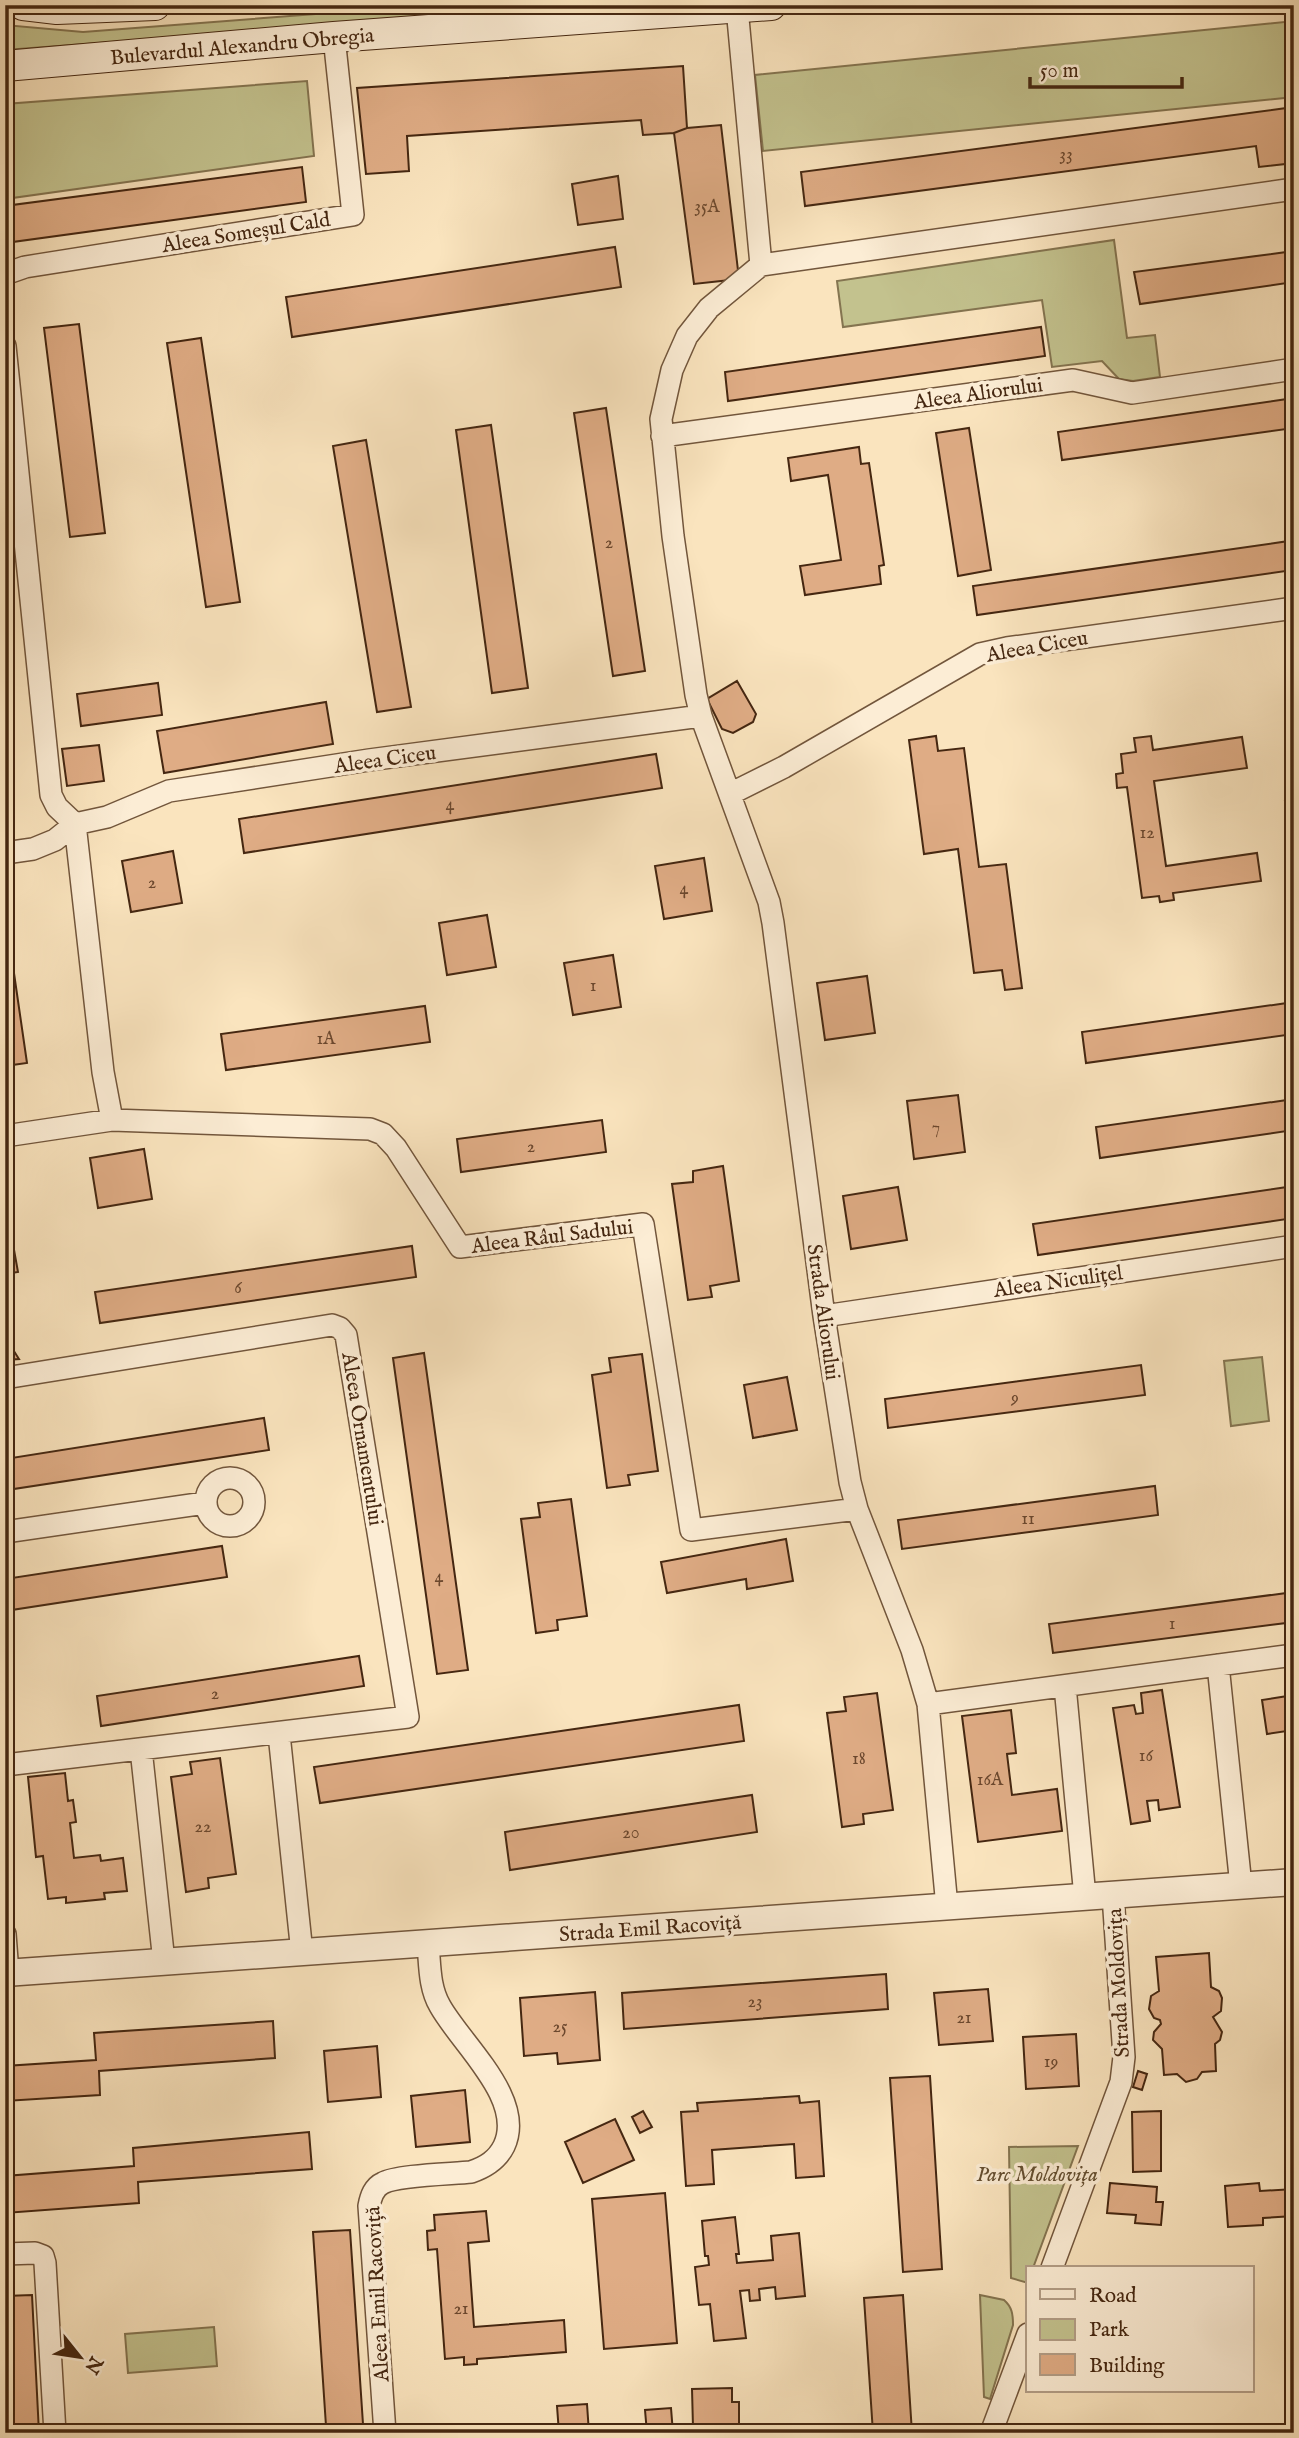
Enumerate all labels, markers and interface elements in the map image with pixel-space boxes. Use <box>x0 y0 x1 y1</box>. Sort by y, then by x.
street label: Bulevardul Alexandru Obregia <box>109 22 376 72</box>
scale bar <box>1030 46 1182 90</box>
text: 50 m <box>1040 58 1079 85</box>
house number: 33 <box>1059 144 1073 167</box>
house number: 35A <box>694 196 721 219</box>
street label: Aleea Someșul Cald <box>159 207 333 260</box>
street label: Aleea Aliorului <box>911 372 1045 417</box>
house number: 2 <box>605 532 613 555</box>
street label: Aleea Ciceu <box>983 625 1090 670</box>
street label: Aleea Ciceu <box>331 740 438 781</box>
house number: 4 <box>446 794 455 817</box>
house number: 12 <box>1139 822 1155 845</box>
house number: 2 <box>148 872 156 895</box>
house number: 4 <box>680 878 689 901</box>
house number: 1 <box>590 975 596 998</box>
house number: 1A <box>317 1028 336 1051</box>
house number: 7 <box>932 1117 940 1140</box>
house number: 2 <box>527 1136 535 1159</box>
street label: Aleea Râul Sadului <box>469 1214 635 1261</box>
street label: Strada Aliorului <box>800 1242 845 1382</box>
street label: Aleea Niculițel <box>991 1260 1125 1305</box>
house number: 6 <box>234 1277 242 1300</box>
street label: Aleea Ornamentului <box>334 1350 389 1528</box>
house number: 9 <box>1010 1387 1019 1410</box>
house number: 11 <box>1021 1508 1035 1531</box>
house number: 4 <box>435 1566 444 1589</box>
house number: 1 <box>1169 1613 1175 1636</box>
house number: 2 <box>211 1683 219 1706</box>
house number: 16 <box>1139 1745 1154 1768</box>
house number: 18 <box>852 1748 866 1771</box>
house number: 16A <box>977 1769 1004 1792</box>
house number: 22 <box>195 1816 211 1839</box>
house number: 20 <box>622 1822 640 1845</box>
street label: Strada Moldovița <box>1102 1907 1137 2058</box>
street label: Strada Emil Racoviță <box>558 1910 743 1949</box>
house number: 23 <box>747 1991 763 2014</box>
house number: 21 <box>956 2007 972 2030</box>
house number: 25 <box>553 2016 568 2039</box>
house number: 19 <box>1044 2051 1058 2074</box>
park label: Parc Moldovița <box>976 2162 1098 2189</box>
street label: Aleea Emil Racoviță <box>360 2205 397 2383</box>
legend <box>1026 2266 1254 2392</box>
text: Road <box>1089 2283 1137 2310</box>
house number: 21 <box>453 2298 469 2321</box>
text: Park <box>1089 2317 1130 2344</box>
north arrow <box>46 2322 116 2392</box>
text: N <box>78 2351 108 2378</box>
text: Building <box>1089 2353 1165 2380</box>

